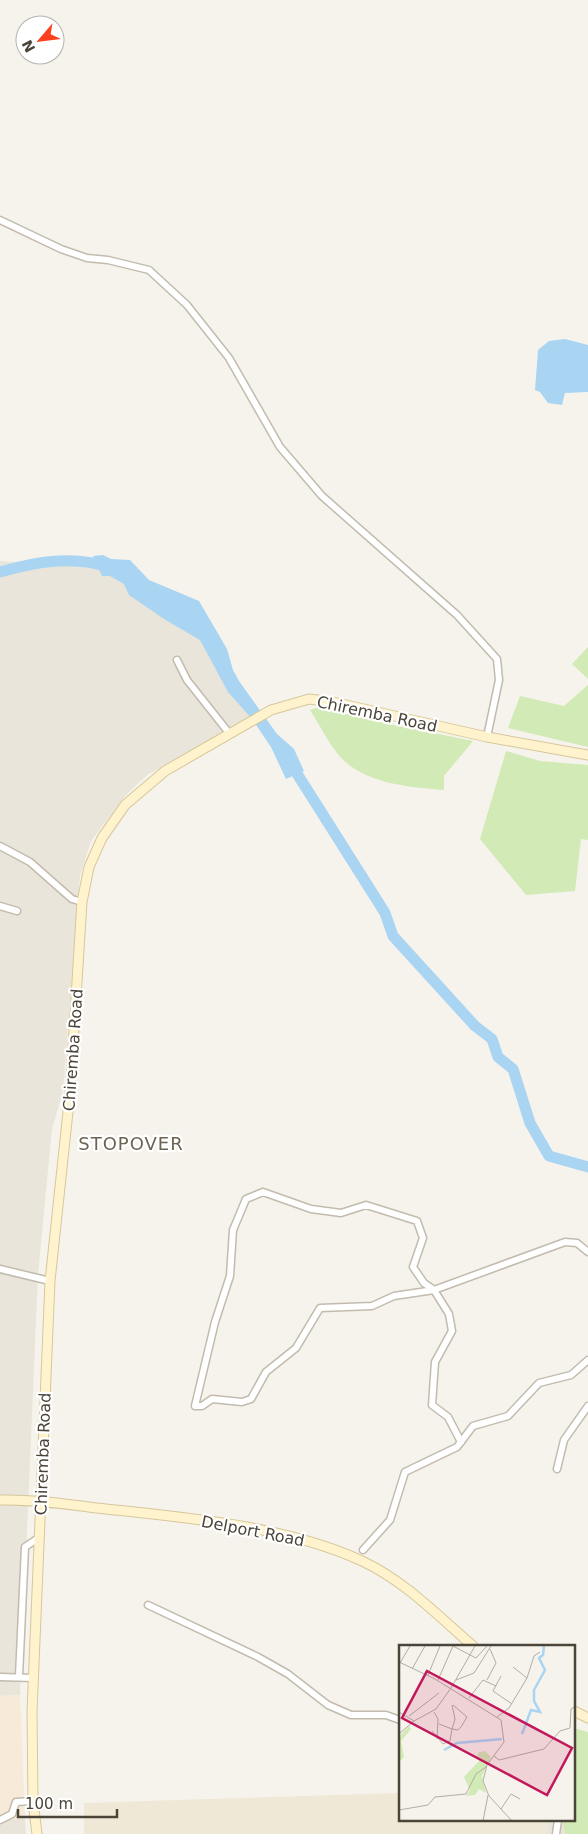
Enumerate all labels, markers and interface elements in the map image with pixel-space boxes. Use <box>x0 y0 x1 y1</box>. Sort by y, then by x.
north arrow <box>15 15 65 65</box>
text: N <box>19 37 38 55</box>
street label: Chiremba Road <box>315 692 439 736</box>
street label: Chiremba Road <box>59 988 87 1112</box>
district label: STOPOVER <box>78 1133 184 1154</box>
street label: Chiremba Road <box>31 1392 55 1516</box>
street label: Delport Road <box>200 1512 306 1550</box>
inset map <box>399 1645 576 1822</box>
scale bar <box>18 1786 116 1818</box>
text: 100 m <box>25 1795 73 1813</box>

